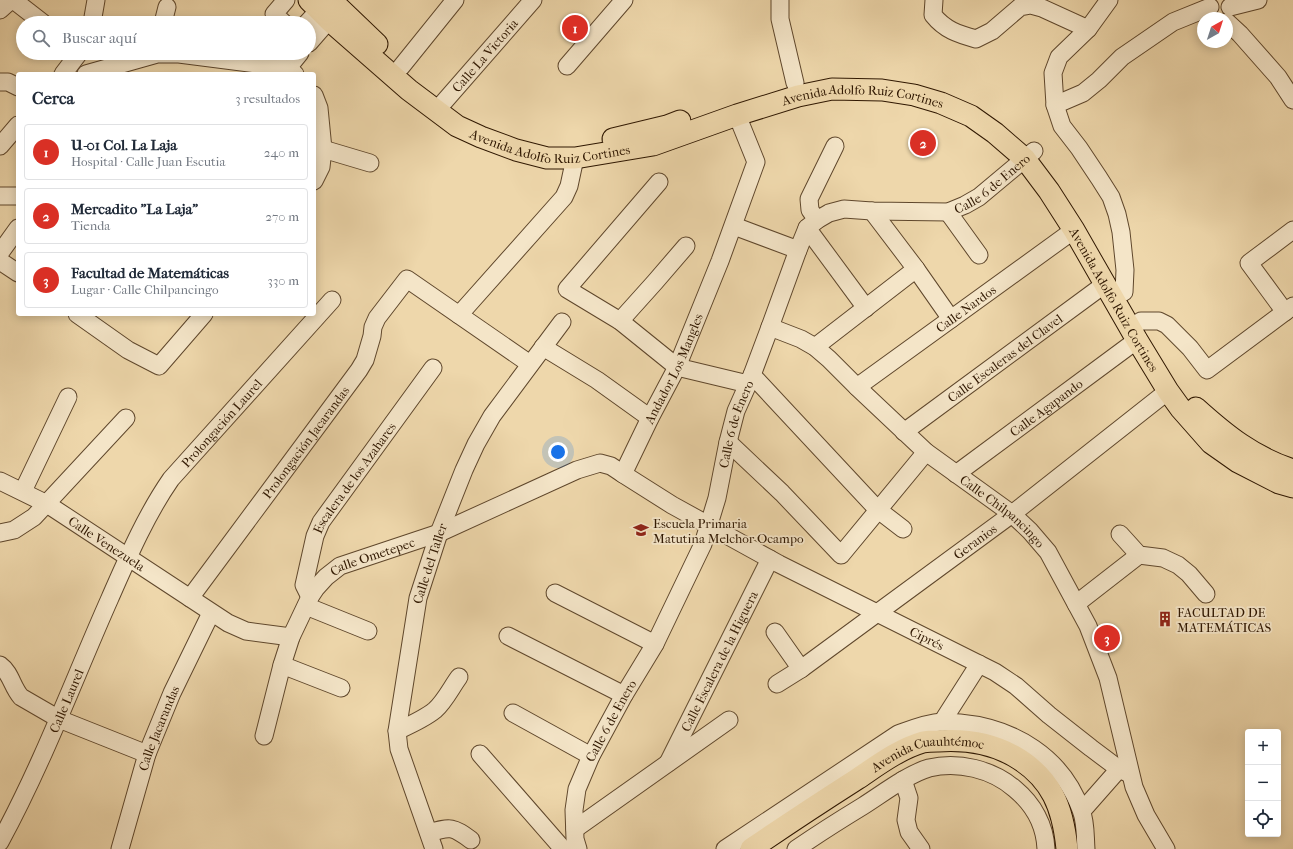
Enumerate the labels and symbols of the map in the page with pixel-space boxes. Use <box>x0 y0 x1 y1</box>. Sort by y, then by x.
north arrow <box>1197 12 1233 48</box>
pin: 1 <box>562 13 588 43</box>
street label: Calle La Victoria <box>449 15 522 95</box>
street label: Avenida Adolfo Ruiz Cortines <box>779 82 945 111</box>
street label: Avenida Adolfo Ruiz Cortines <box>467 126 632 166</box>
pin: 2 <box>910 128 936 158</box>
street label: Calle 6 de Enero <box>952 150 1033 217</box>
street label: Avenida Adolfo Ruiz Cortines <box>1066 224 1162 375</box>
street label: Calle Nardos <box>933 282 999 336</box>
street label: Andador Los Mangles <box>641 311 706 427</box>
street label: Calle Escaleras del Clavel <box>945 311 1066 406</box>
street label: Prolongación Laurel <box>178 376 265 470</box>
street label: Calle Agapando <box>1007 376 1086 440</box>
street label: Calle 6 de Enero <box>716 378 757 469</box>
street label: Prolongación Jacarandas <box>259 383 353 502</box>
street label: Escalera de los Azahares <box>310 419 399 536</box>
your location <box>548 442 568 462</box>
street label: Calle Chilpancingo <box>957 472 1048 551</box>
street label: Calle Venezuela <box>66 513 148 575</box>
place label: Escuela Primaria Matutina Melchor Ocampo <box>653 516 804 546</box>
street label: Calle del Taller <box>410 521 450 605</box>
school or university icon: Escuela Primaria Matutina Melchor Ocampo <box>632 521 650 539</box>
street label: Geranios <box>951 521 1000 563</box>
street label: Calle Ometepec <box>327 535 417 579</box>
street label: Calle Escalera de la Higuera <box>678 588 761 734</box>
place label: FACULTAD DE MATEMÁTICAS <box>1177 605 1272 635</box>
building icon: FACULTAD DE MATEMÁTICAS <box>1156 610 1174 628</box>
pin: 3 <box>1094 623 1120 653</box>
street label: Ciprés <box>907 624 946 653</box>
street label: Calle Laurel <box>46 666 87 735</box>
street label: Calle 6 de Enero <box>583 677 640 764</box>
street label: Calle Jacarandas <box>136 683 183 773</box>
street label: Avenida Cuauhtémoc <box>868 733 986 776</box>

